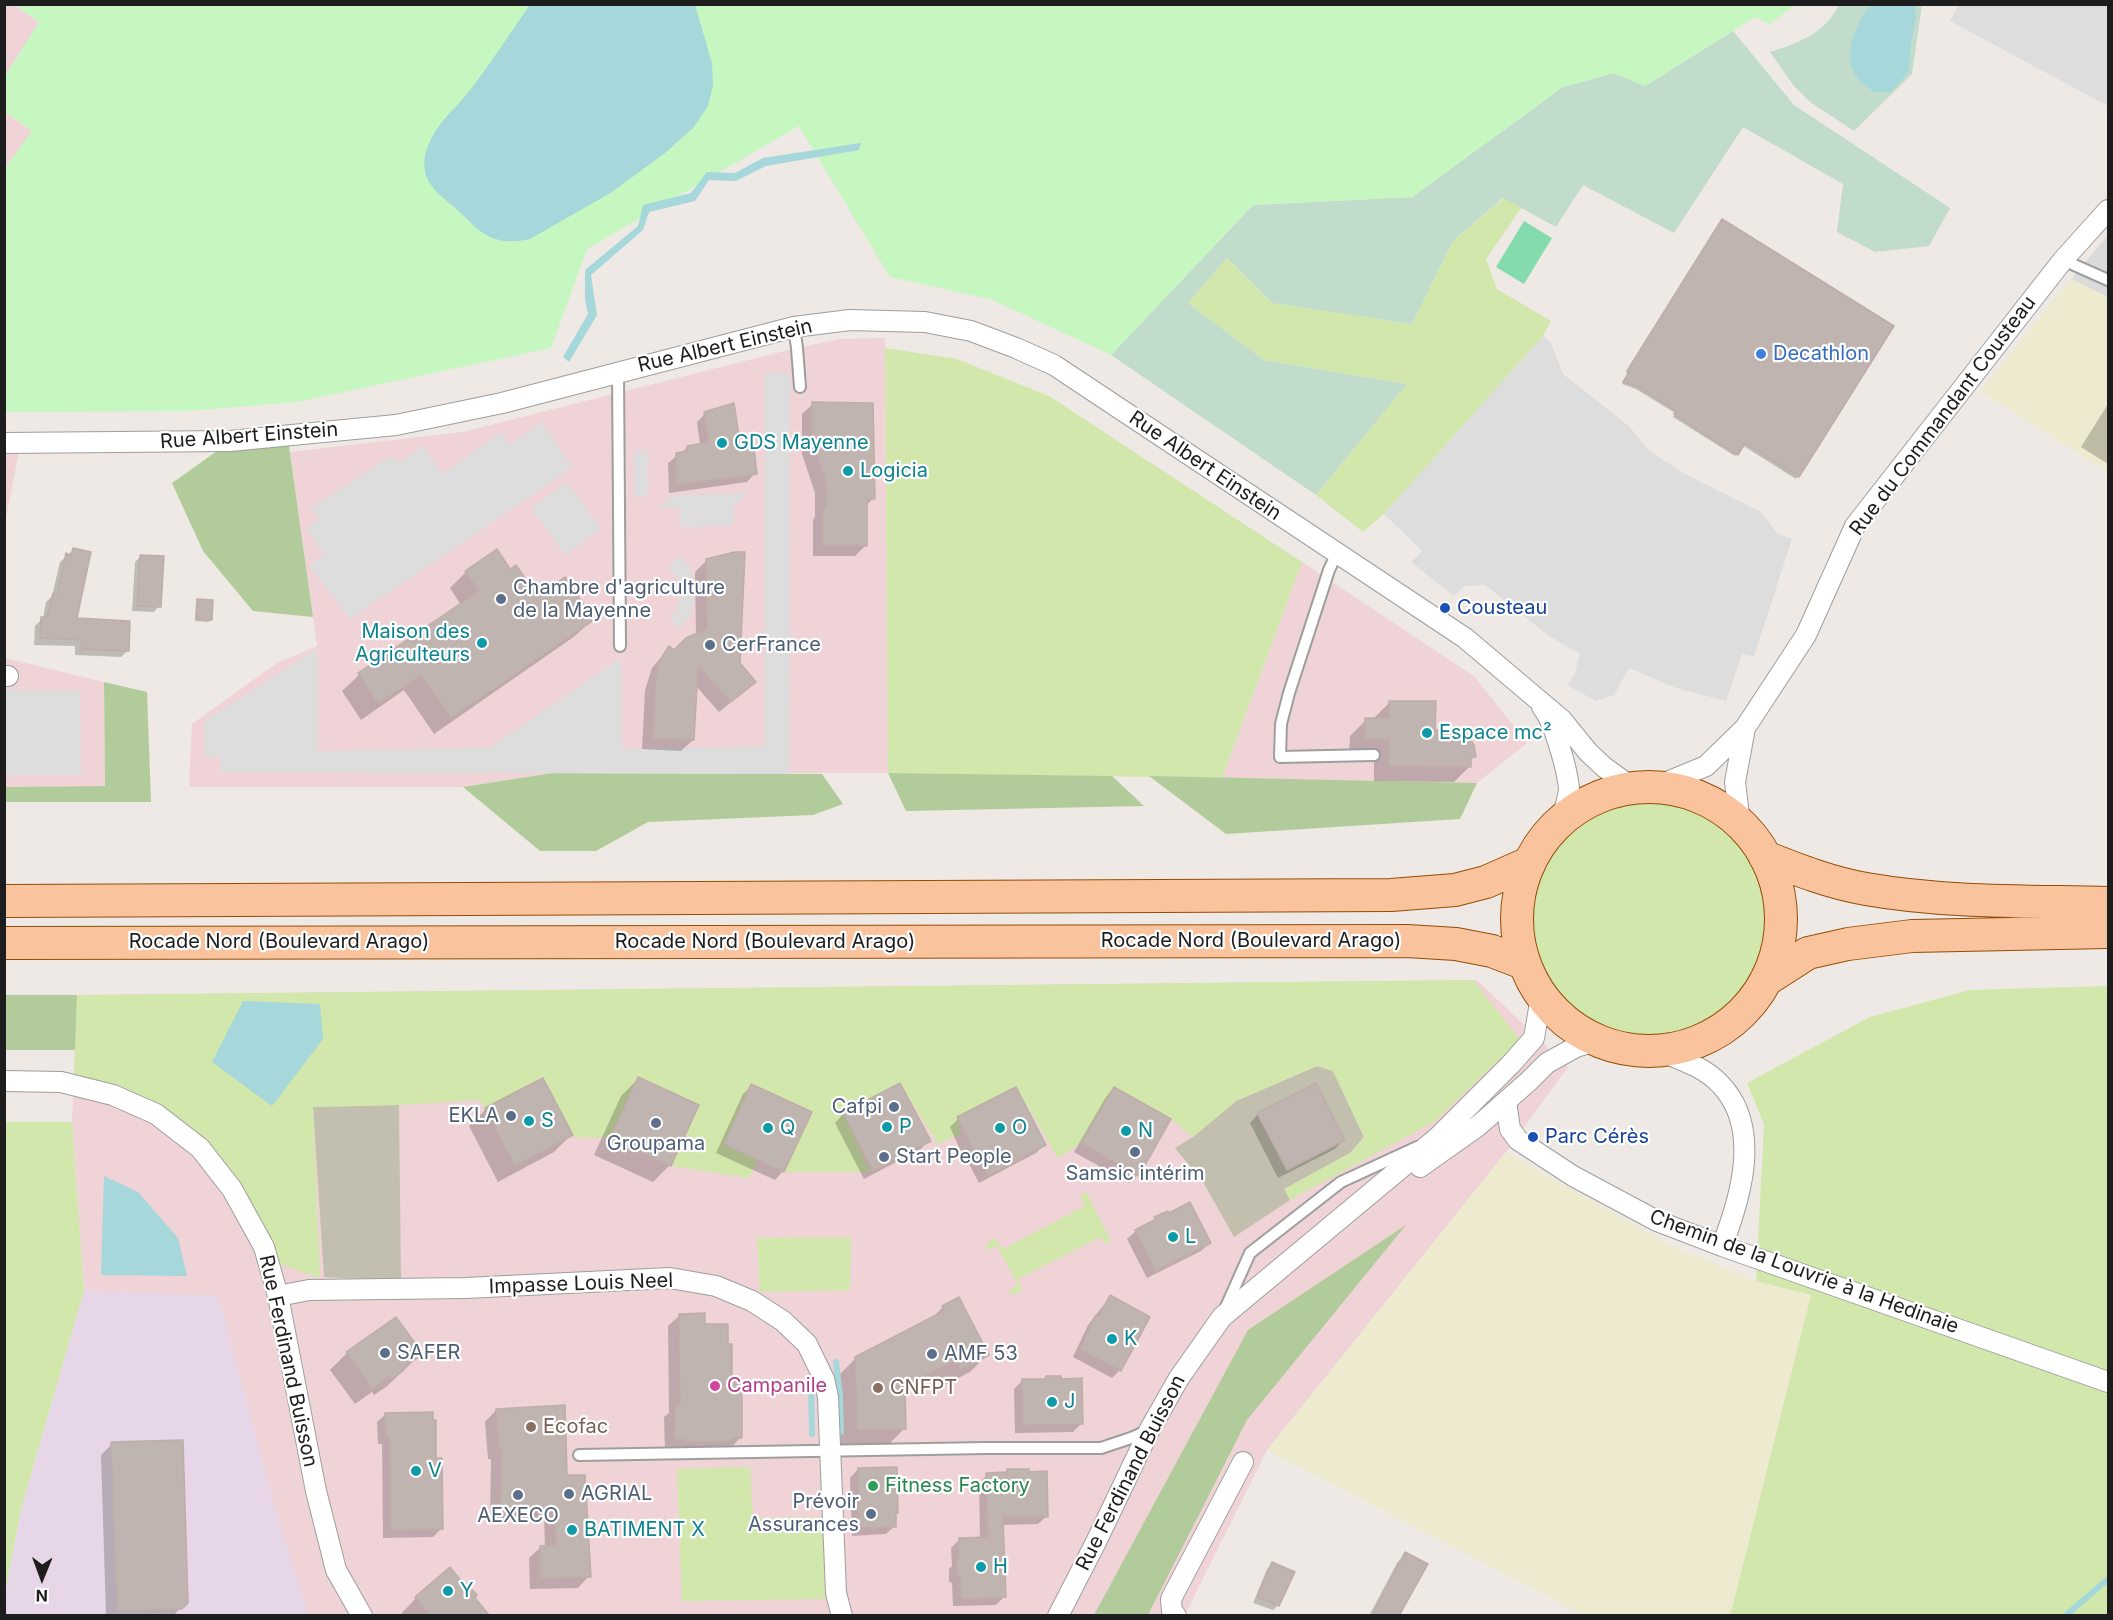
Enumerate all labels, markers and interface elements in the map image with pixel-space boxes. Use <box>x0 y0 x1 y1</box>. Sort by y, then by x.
street label: Rue du Commandant Cousteau <box>1845 291 2041 541</box>
street label: Rue Albert Einstein <box>635 314 815 378</box>
place label: Decathlon <box>1773 342 1869 366</box>
marker: Decathlon <box>1754 347 1768 361</box>
street label: Rue Albert Einstein <box>1124 406 1286 526</box>
street label: Rue Albert Einstein <box>159 418 339 454</box>
place label: GDS Mayenne <box>734 431 869 455</box>
marker: GDS Mayenne <box>715 436 729 450</box>
place label: Logicia <box>860 459 928 483</box>
marker: Logicia <box>841 464 855 478</box>
place label: Chambre d'agriculture de la Mayenne <box>513 576 725 623</box>
marker: Chambre d'agriculture de la Mayenne <box>494 592 508 606</box>
place label: Cousteau <box>1457 596 1547 620</box>
marker: Cousteau <box>1438 601 1452 615</box>
place label: Maison des Agriculteurs <box>355 620 470 667</box>
place label: CerFrance <box>722 633 821 657</box>
marker: Maison des Agriculteurs <box>475 636 489 650</box>
marker: CerFrance <box>703 638 717 652</box>
place label: Espace mc² <box>1439 721 1552 745</box>
marker: Espace mc² <box>1420 726 1434 740</box>
street label: Rocade Nord (Boulevard Arago) <box>1101 929 1401 953</box>
street label: Rocade Nord (Boulevard Arago) <box>129 930 429 954</box>
street label: Rocade Nord (Boulevard Arago) <box>615 930 915 954</box>
place label: Cafpi <box>832 1095 882 1119</box>
marker: Cafpi <box>887 1100 901 1114</box>
place label: EKLA <box>448 1104 499 1128</box>
marker: EKLA <box>504 1109 518 1123</box>
place label: S <box>541 1109 554 1133</box>
marker: S <box>522 1114 536 1128</box>
place label: P <box>899 1115 912 1139</box>
marker: Groupama <box>649 1116 663 1130</box>
place label: Q <box>780 1116 795 1140</box>
place label: O <box>1012 1116 1027 1140</box>
place label: N <box>1138 1119 1153 1143</box>
marker: P <box>880 1120 894 1134</box>
marker: Q <box>761 1121 775 1135</box>
marker: O <box>993 1121 1007 1135</box>
marker: N <box>1119 1124 1133 1138</box>
place label: Parc Cérès <box>1545 1125 1649 1149</box>
marker: Parc Cérès <box>1526 1130 1540 1144</box>
place label: Groupama <box>607 1132 705 1156</box>
place label: Start People <box>896 1145 1012 1169</box>
marker: Samsic intérim <box>1128 1145 1142 1159</box>
marker: Start People <box>877 1150 891 1164</box>
place label: Samsic intérim <box>1066 1162 1204 1186</box>
street label: Chemin de la Louvrie à la Hedinaie <box>1646 1205 1962 1339</box>
place label: L <box>1185 1225 1196 1249</box>
marker: L <box>1166 1230 1180 1244</box>
street label: Rue Ferdinand Buisson <box>254 1253 322 1469</box>
street label: Impasse Louis Neel <box>488 1269 674 1299</box>
place label: K <box>1124 1327 1137 1351</box>
marker: K <box>1105 1332 1119 1346</box>
place label: SAFER <box>397 1341 460 1365</box>
place label: AMF 53 <box>944 1342 1018 1366</box>
marker: SAFER <box>378 1346 392 1360</box>
marker: AMF 53 <box>925 1347 939 1361</box>
street label: Rue Ferdinand Buisson <box>1071 1371 1191 1575</box>
place label: Campanile <box>727 1374 827 1398</box>
place label: CNFPT <box>890 1376 957 1400</box>
marker: Campanile <box>708 1379 722 1393</box>
marker: CNFPT <box>871 1381 885 1395</box>
place label: J <box>1064 1390 1075 1414</box>
marker: J <box>1045 1395 1059 1409</box>
place label: Ecofac <box>543 1415 608 1439</box>
marker: Ecofac <box>524 1420 538 1434</box>
place label: V <box>428 1459 442 1483</box>
marker: V <box>409 1464 423 1478</box>
place label: Fitness Factory <box>885 1474 1030 1498</box>
marker: Fitness Factory <box>866 1479 880 1493</box>
place label: AGRIAL <box>581 1482 652 1506</box>
marker: AGRIAL <box>562 1487 576 1501</box>
marker: AEXECO <box>511 1488 525 1502</box>
place label: Prévoir Assurances <box>748 1490 859 1537</box>
place label: AEXECO <box>477 1504 559 1528</box>
marker: Prévoir Assurances <box>864 1507 878 1521</box>
place label: BATIMENT X <box>584 1518 705 1542</box>
marker: BATIMENT X <box>565 1523 579 1537</box>
north arrow <box>12 1548 72 1608</box>
place label: H <box>993 1555 1008 1579</box>
marker: H <box>974 1560 988 1574</box>
place label: Y <box>460 1579 474 1603</box>
marker: Y <box>441 1584 455 1598</box>
text: N <box>35 1586 48 1606</box>

